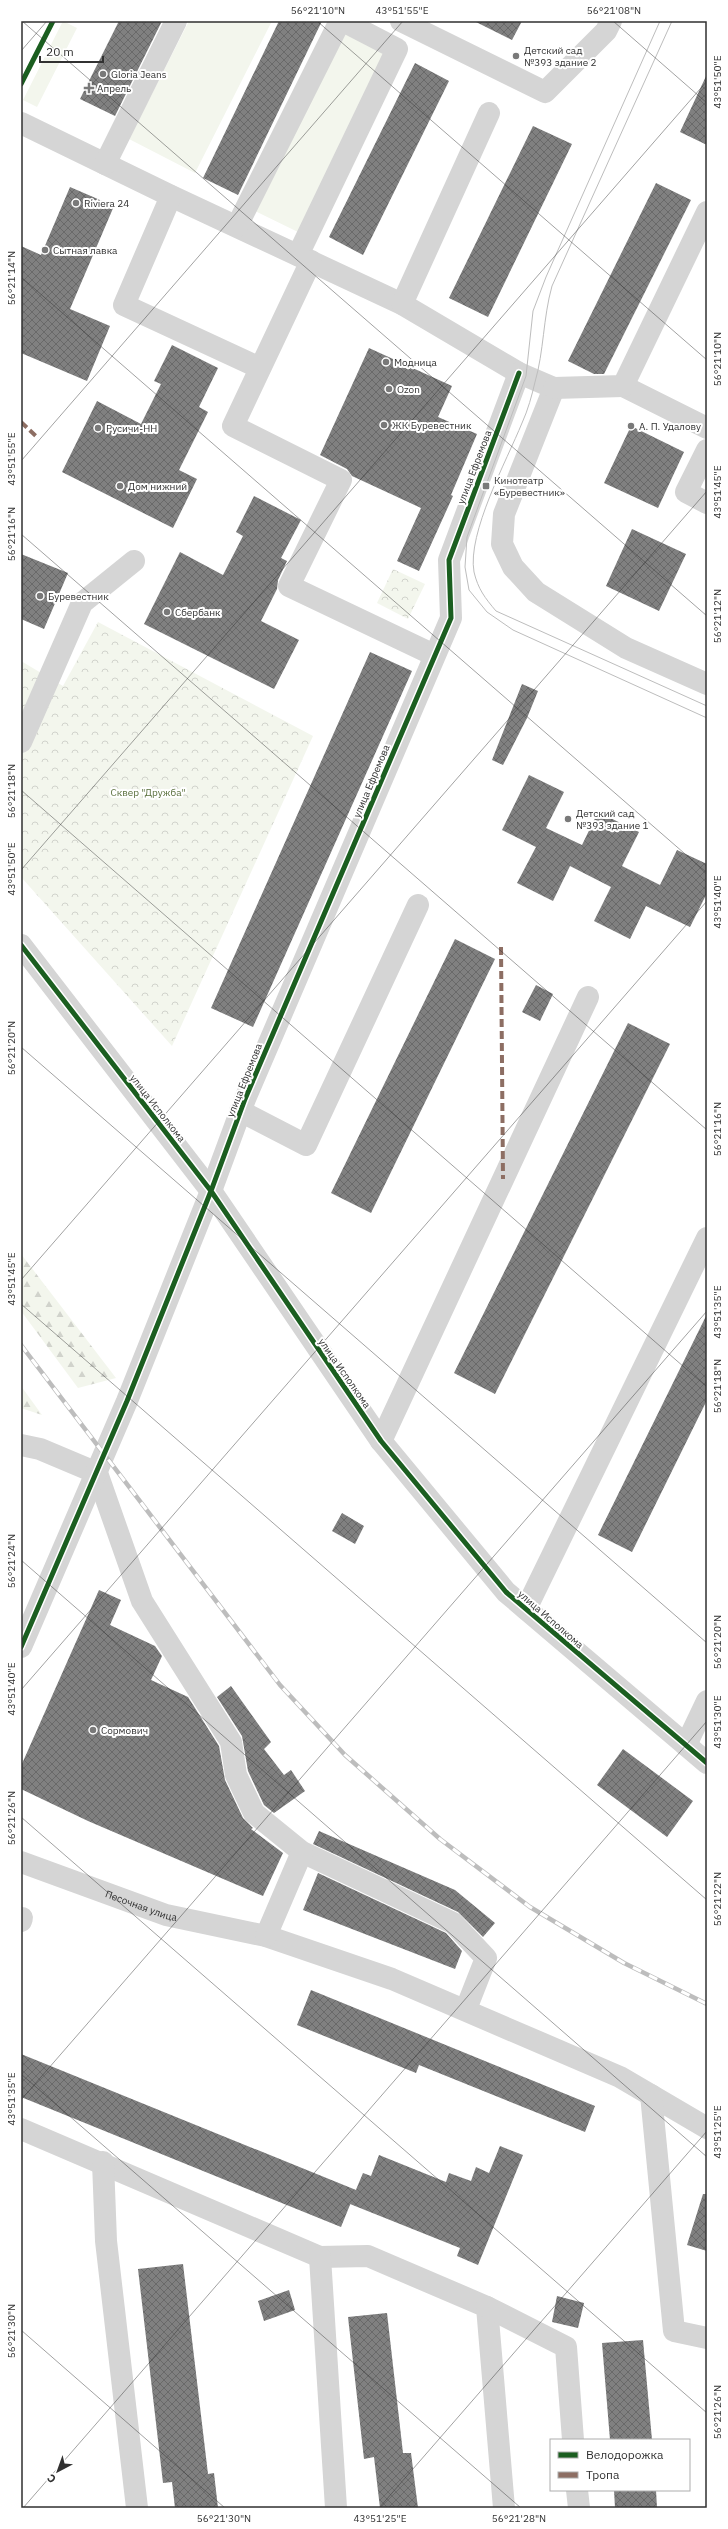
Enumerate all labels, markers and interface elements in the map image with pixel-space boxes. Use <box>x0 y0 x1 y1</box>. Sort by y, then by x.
text: 56°21'10"N <box>291 4 345 17</box>
text: 43°51'55"E <box>375 4 429 17</box>
text: 56°21'08"N <box>587 4 641 17</box>
scale bar <box>40 38 103 64</box>
text: 20 m <box>46 44 74 59</box>
place label: Детский сад №393 здание 2 <box>524 44 597 69</box>
marker: Детский сад №393 здание 2 <box>511 51 521 61</box>
text: 43°51'50"E <box>711 55 724 109</box>
place label: Gloria Jeans <box>111 68 167 81</box>
marker: Gloria Jeans <box>98 69 108 79</box>
place label: Апрель <box>97 82 131 95</box>
marker: Апрель <box>84 83 94 93</box>
place label: Riviera 24 <box>84 197 129 210</box>
marker: Riviera 24 <box>71 198 81 208</box>
place label: Сытная лавка <box>53 244 118 257</box>
marker: Сытная лавка <box>40 245 50 255</box>
text: 56°21'14"N <box>5 251 18 305</box>
text: 56°21'10"N <box>711 332 724 386</box>
place label: Модница <box>394 356 437 369</box>
marker: Модница <box>381 357 391 367</box>
place label: Ozon <box>397 383 420 396</box>
marker: Ozon <box>384 384 394 394</box>
place label: ЖК Буревестник <box>392 419 472 432</box>
marker: ЖК Буревестник <box>379 420 389 430</box>
place label: А. П. Удалову <box>639 420 701 433</box>
marker: А. П. Удалову <box>626 421 636 431</box>
place label: Русичи-НН <box>106 422 157 435</box>
marker: Русичи-НН <box>93 423 103 433</box>
street label: улица Ефремова <box>454 428 495 506</box>
text: 43°51'55"E <box>5 432 18 486</box>
text: 43°51'45"E <box>711 465 724 519</box>
place label: Кинотеатр «Буревестник» <box>494 474 565 499</box>
place label: Дом нижний <box>128 480 187 493</box>
marker: Дом нижний <box>115 481 125 491</box>
marker: Кинотеатр «Буревестник» <box>481 481 491 491</box>
text: 56°21'16"N <box>5 507 18 561</box>
text: 56°21'12"N <box>711 589 724 643</box>
place label: Буревестник <box>48 590 109 603</box>
marker: Буревестник <box>35 591 45 601</box>
place label: Сбербанк <box>175 606 221 619</box>
marker: Сбербанк <box>162 607 172 617</box>
street label: улица Ефремова <box>350 742 393 820</box>
text: 56°21'18"N <box>5 764 18 818</box>
park label: Сквер "Дружба" <box>110 786 186 799</box>
place label: Детский сад №393 здание 1 <box>576 807 649 832</box>
marker: Детский сад №393 здание 1 <box>563 814 573 824</box>
text: 43°51'50"E <box>5 842 18 896</box>
text: 43°51'40"E <box>711 875 724 929</box>
text: 56°21'20"N <box>5 1021 18 1075</box>
street label: улица Ефремова <box>224 1041 265 1119</box>
street label: улица Исполкома <box>127 1072 188 1145</box>
text: 56°21'16"N <box>711 1102 724 1156</box>
text: 43°51'45"E <box>5 1252 18 1306</box>
text: 43°51'35"E <box>711 1285 724 1339</box>
street label: улица Исполкома <box>316 1336 374 1411</box>
text: 56°21'18"N <box>711 1359 724 1413</box>
text: 56°21'24"N <box>5 1534 18 1588</box>
street label: улица Исполкома <box>515 1587 587 1652</box>
text: 56°21'20"N <box>711 1615 724 1669</box>
text: 43°51'40"E <box>5 1662 18 1716</box>
text: 43°51'30"E <box>711 1695 724 1749</box>
place label: Сормович <box>101 1724 148 1737</box>
marker: Сормович <box>88 1725 98 1735</box>
text: 56°21'26"N <box>5 1791 18 1845</box>
text: 56°21'22"N <box>711 1872 724 1926</box>
street label: Песочная улица <box>104 1887 179 1924</box>
text: 43°51'35"E <box>5 2072 18 2126</box>
text: 43°51'25"E <box>711 2105 724 2159</box>
text: 56°21'30"N <box>5 2304 18 2358</box>
text: 56°21'26"N <box>711 2385 724 2439</box>
legend <box>550 2439 690 2491</box>
text: Велодорожка <box>586 2447 664 2462</box>
north arrow <box>38 2451 78 2491</box>
text: Тропа <box>586 2467 620 2482</box>
text: С <box>44 2471 59 2486</box>
text: 56°21'30"N <box>197 2512 251 2525</box>
text: 43°51'25"E <box>353 2512 407 2525</box>
text: 56°21'28"N <box>492 2512 546 2525</box>

